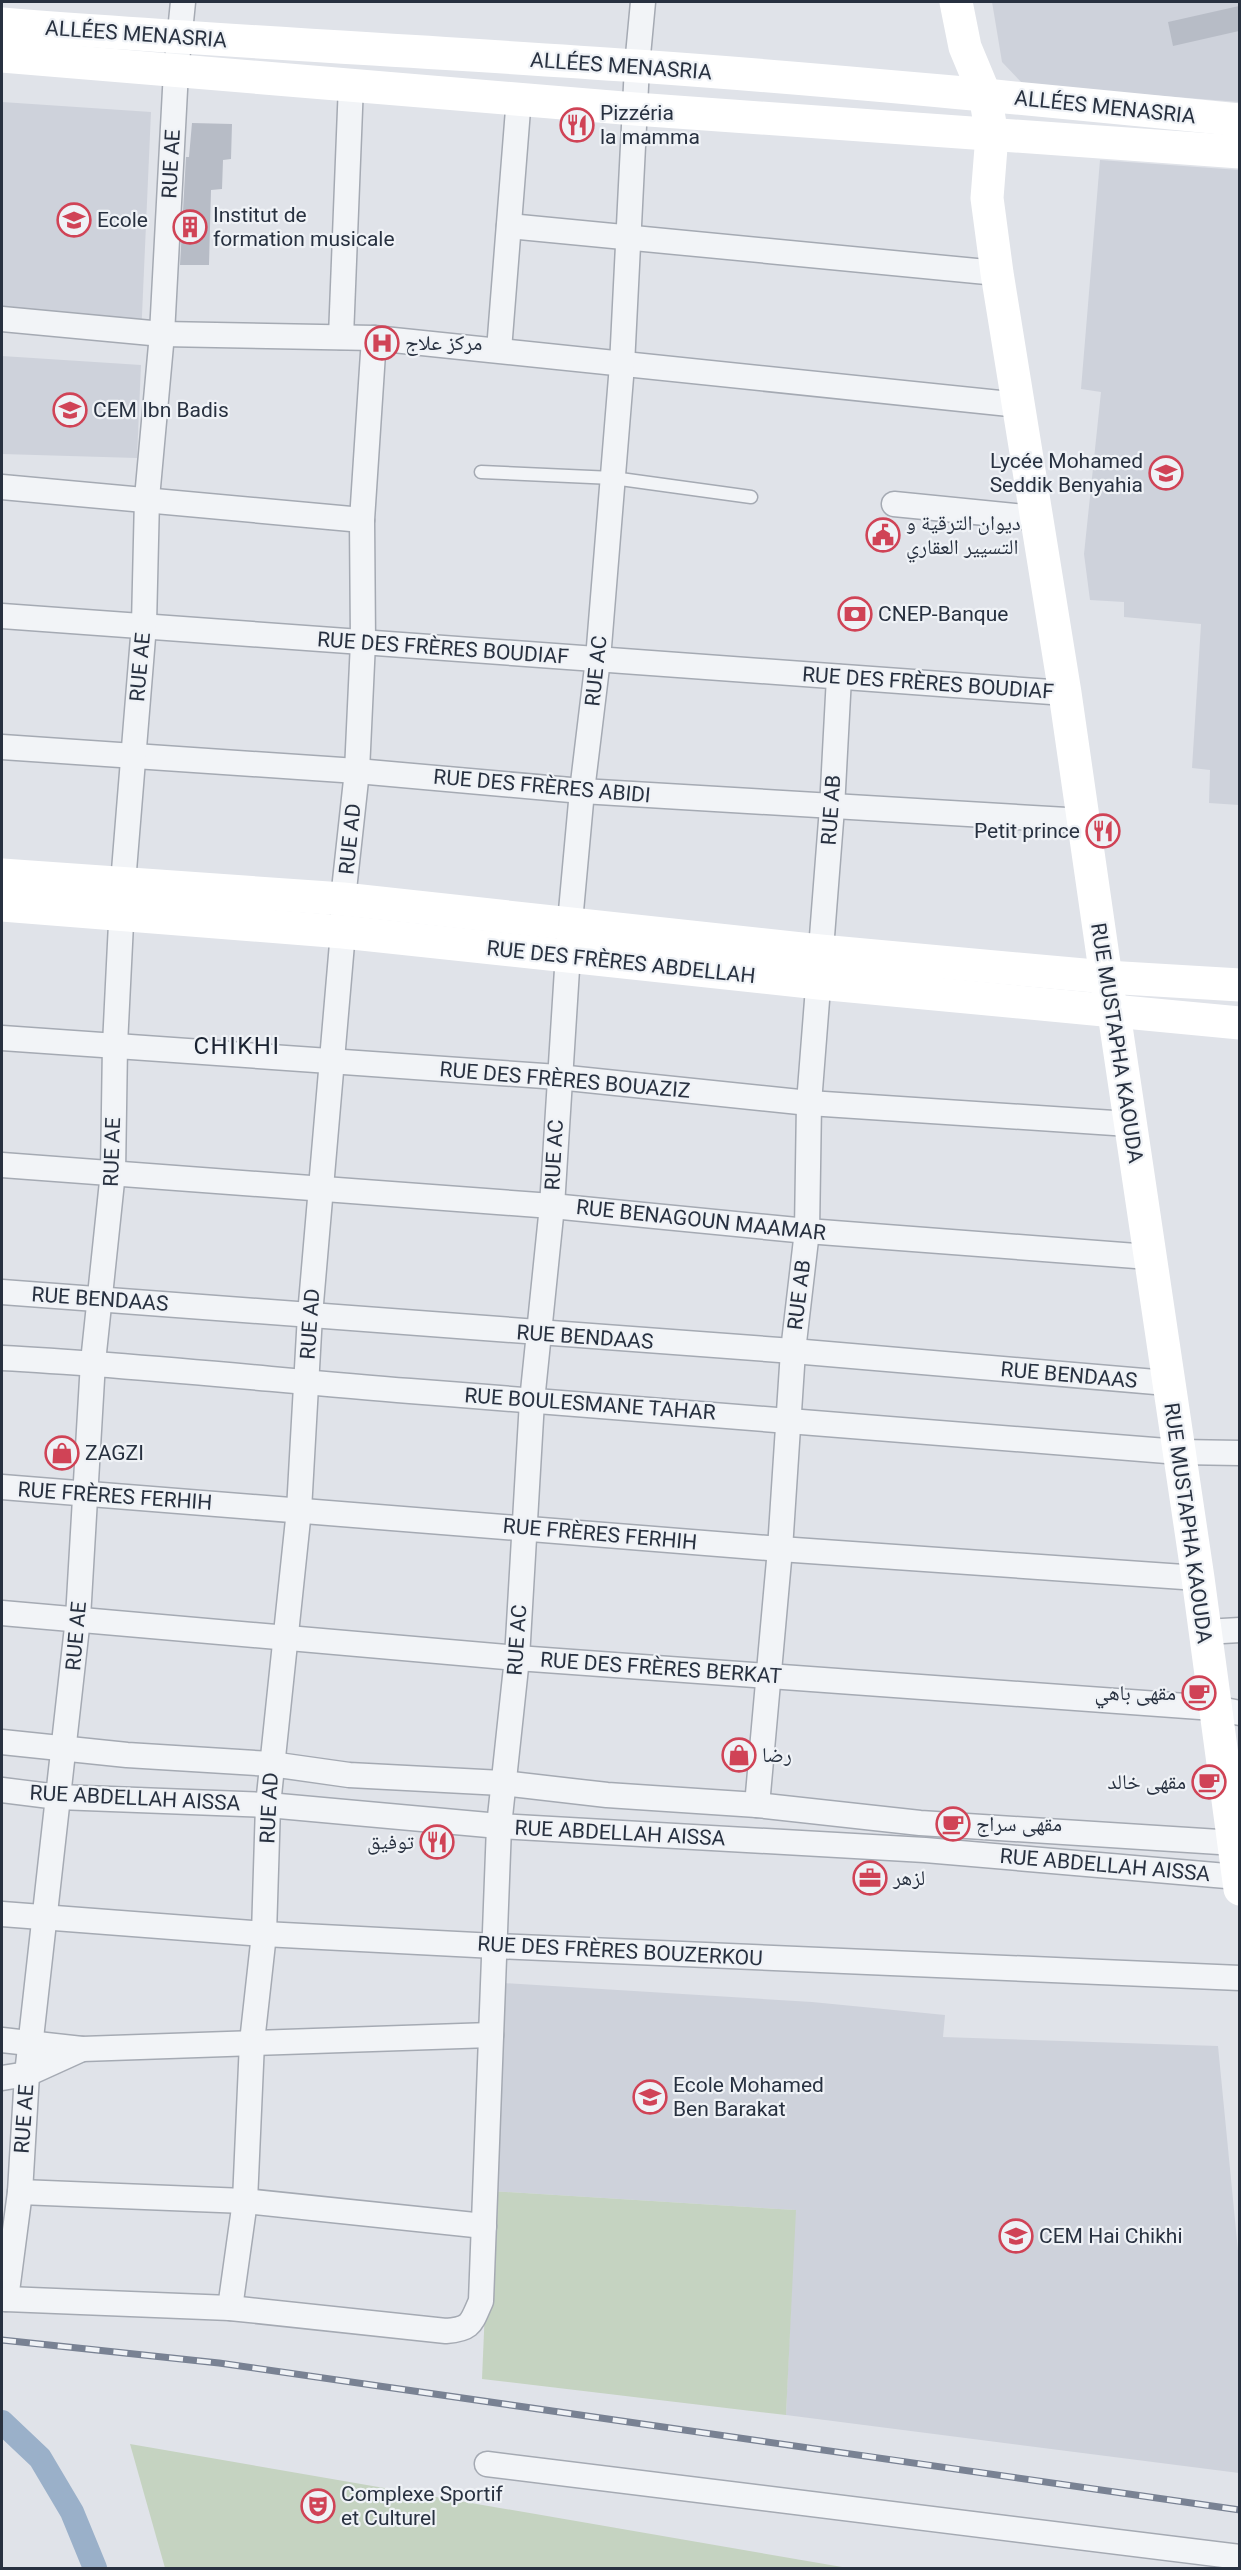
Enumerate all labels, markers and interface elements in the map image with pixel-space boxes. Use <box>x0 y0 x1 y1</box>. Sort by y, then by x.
street label: ALLÉES MENASRIA <box>44 16 228 52</box>
street label: ALLÉES MENASRIA <box>529 48 713 84</box>
street label: ALLÉES MENASRIA <box>1013 86 1197 128</box>
place label: Pizzéria la mamma <box>600 101 700 149</box>
restaurant icon: Pizzéria la mamma <box>559 107 595 143</box>
street label: RUE AE <box>157 129 185 199</box>
school or university icon: Ecole <box>56 202 92 238</box>
place label: Institut de formation musicale <box>213 203 395 251</box>
place label: Ecole <box>97 208 148 232</box>
building icon: Institut de formation musicale <box>172 209 208 245</box>
hospital icon: مركز علاج <box>364 325 400 361</box>
place label: مركز علاج <box>405 331 482 356</box>
school or university icon: CEM Ibn Badis <box>52 392 88 428</box>
place label: CEM Ibn Badis <box>93 398 229 422</box>
place label: Lycée Mohamed Seddik Benyahia <box>990 449 1143 497</box>
school or university icon: Lycée Mohamed Seddik Benyahia <box>1148 455 1184 491</box>
place label: ديوان الترقية و التسيير العقاري <box>906 511 1021 563</box>
public building icon: ديوان الترقية و التسيير العقاري <box>865 517 901 553</box>
bank icon: CNEP-Banque <box>837 596 873 632</box>
place label: CNEP-Banque <box>878 602 1008 626</box>
street label: RUE DES FRÈRES BOUDIAF <box>316 627 570 669</box>
street label: RUE AE <box>125 631 155 703</box>
street label: RUE AC <box>580 634 612 708</box>
street label: RUE DES FRÈRES BOUDIAF <box>801 662 1055 704</box>
street label: RUE DES FRÈRES ABIDI <box>432 765 652 807</box>
street label: RUE AB <box>817 774 845 846</box>
street label: RUE AD <box>334 802 366 876</box>
restaurant icon: Petit prince <box>1085 813 1121 849</box>
place label: Petit prince <box>974 819 1080 843</box>
street label: RUE MUSTAPHA KAOUDA <box>1086 921 1148 1165</box>
street label: RUE DES FRÈRES ABDELLAH <box>485 936 757 988</box>
district label: CHIKHI <box>194 1032 280 1060</box>
street label: RUE DES FRÈRES BOUAZIZ <box>439 1057 691 1103</box>
street label: RUE AE <box>99 1117 125 1187</box>
street label: RUE AC <box>540 1119 568 1191</box>
street label: RUE BENAGOUN MAAMAR <box>575 1195 827 1245</box>
street label: RUE AB <box>783 1259 815 1331</box>
street label: RUE BENDAAS <box>31 1282 169 1316</box>
street label: RUE AD <box>296 1288 324 1360</box>
street label: RUE BENDAAS <box>516 1320 654 1354</box>
street label: RUE BENDAAS <box>1000 1357 1138 1393</box>
street label: RUE BOULESMANE TAHAR <box>464 1383 716 1425</box>
street label: RUE MUSTAPHA KAOUDA <box>1159 1401 1217 1645</box>
shop icon: ZAGZI <box>44 1435 80 1471</box>
place label: ZAGZI <box>85 1441 144 1465</box>
street label: RUE FRÈRES FERHIH <box>17 1477 213 1515</box>
street label: RUE FRÈRES FERHIH <box>502 1514 698 1554</box>
street label: RUE AE <box>61 1600 91 1672</box>
street label: RUE AC <box>503 1604 531 1676</box>
street label: RUE DES FRÈRES BERKAT <box>539 1648 783 1688</box>
cafe icon: مقهى باهي <box>1181 1675 1217 1711</box>
place label: مقهى باهي <box>1094 1681 1176 1709</box>
shop icon: رضا <box>721 1737 757 1773</box>
place label: رضا <box>762 1743 792 1767</box>
cafe icon: مقهى خالد <box>1191 1764 1227 1800</box>
place label: مقهى خالد <box>1108 1770 1186 1795</box>
street label: RUE AD <box>255 1772 283 1844</box>
street label: RUE ABDELLAH AISSA <box>29 1780 241 1816</box>
cafe icon: مقهى سراج <box>935 1806 971 1842</box>
place label: مقهى سراج <box>976 1812 1062 1837</box>
street label: RUE ABDELLAH AISSA <box>514 1815 726 1851</box>
restaurant icon: توفيق <box>419 1824 455 1860</box>
place label: توفيق <box>367 1830 414 1855</box>
street label: RUE ABDELLAH AISSA <box>999 1844 1211 1886</box>
office icon: لزهر <box>852 1860 888 1896</box>
place label: لزهر <box>892 1866 925 1890</box>
street label: RUE DES FRÈRES BOUZERKOU <box>477 1932 763 1970</box>
place label: Ecole Mohamed Ben Barakat <box>673 2073 824 2121</box>
school or university icon: Ecole Mohamed Ben Barakat <box>632 2079 668 2115</box>
street label: RUE AE <box>10 2084 38 2154</box>
school or university icon: CEM Hai Chikhi <box>998 2218 1034 2254</box>
place label: CEM Hai Chikhi <box>1039 2224 1183 2248</box>
place label: Complexe Sportif et Culturel <box>341 2482 503 2530</box>
theatre icon: Complexe Sportif et Culturel <box>300 2488 336 2524</box>

